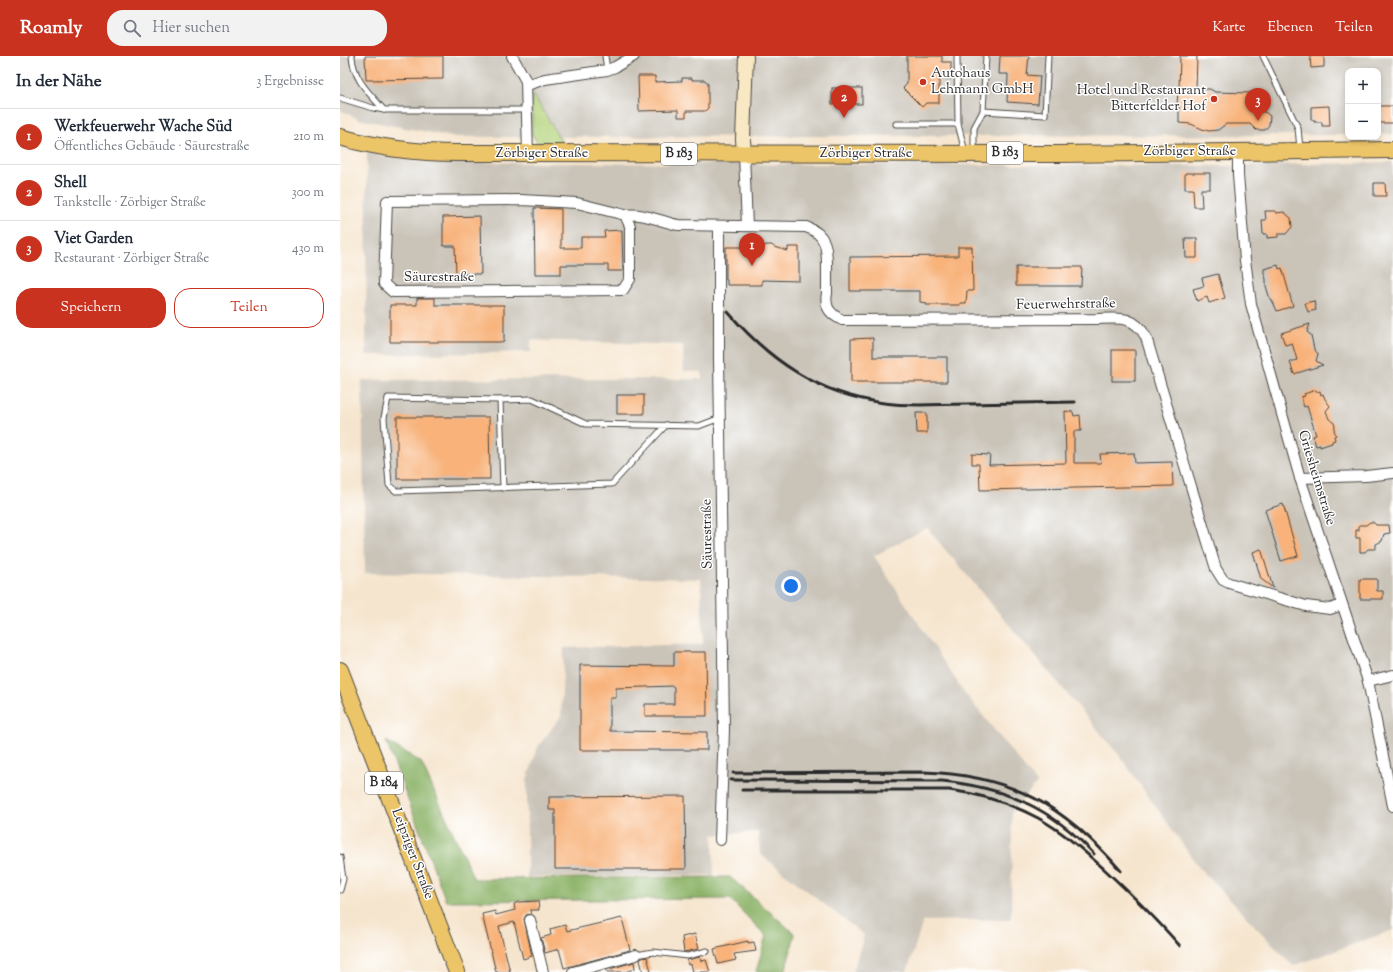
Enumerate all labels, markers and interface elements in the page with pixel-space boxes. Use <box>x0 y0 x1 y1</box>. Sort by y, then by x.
search box <box>107 10 387 46</box>
text: Roamly <box>20 15 83 42</box>
icon: search <box>121 17 143 39</box>
text: Hier suchen <box>153 18 230 39</box>
text: Karte <box>1213 18 1246 38</box>
text: Ebenen <box>1268 18 1313 38</box>
text: Teilen <box>1335 18 1373 38</box>
place label: Autohaus Lehmann GmbH <box>931 64 1033 100</box>
map controls <box>1345 68 1381 140</box>
button: + <box>1345 68 1381 104</box>
text: In der Nähe <box>16 70 102 94</box>
text: 3 Ergebnisse <box>256 73 324 91</box>
marker: Autohaus Lehmann GmbH <box>918 77 928 87</box>
place label: Hotel und Restaurant Bitterfelder Hof <box>1077 81 1207 117</box>
pin: 2 <box>831 85 857 118</box>
pin: 3 <box>1245 88 1271 121</box>
marker: Hotel und Restaurant Bitterfelder Hof <box>1209 94 1219 104</box>
button: − <box>1345 104 1381 140</box>
text: Werkfeuerwehr Wache Süd <box>54 117 232 138</box>
text: 1 <box>27 128 31 146</box>
text: 210 m <box>293 128 324 146</box>
text: Öffentliches Gebäude · Säurestraße <box>54 138 250 156</box>
road number: B 183 <box>987 142 1023 164</box>
street label: Zörbiger Straße <box>1144 142 1236 162</box>
road number: B 183 <box>661 143 697 165</box>
street label: Zörbiger Straße <box>496 144 588 164</box>
street label: Zörbiger Straße <box>820 144 912 164</box>
text: Shell <box>54 173 87 194</box>
text: 2 <box>26 184 32 202</box>
text: 300 m <box>292 184 324 202</box>
text: Tankstelle · Zörbiger Straße <box>54 194 206 212</box>
text: Viet Garden <box>54 229 133 250</box>
pin: 1 <box>739 233 765 266</box>
text: 3 <box>26 240 32 258</box>
text: 430 m <box>292 240 324 258</box>
text: Restaurant · Zörbiger Straße <box>54 250 209 268</box>
street label: Säurestraße <box>404 268 474 288</box>
button: Speichern <box>16 288 166 328</box>
button: Teilen <box>174 288 324 328</box>
street label: Feuerwehrstraße <box>1016 294 1116 316</box>
street label: Griesheimstraße <box>1292 428 1340 528</box>
street label: Säurestraße <box>697 499 719 569</box>
your location <box>781 576 801 596</box>
road number: B 184 <box>365 772 403 794</box>
street label: Leipziger Straße <box>385 806 439 902</box>

